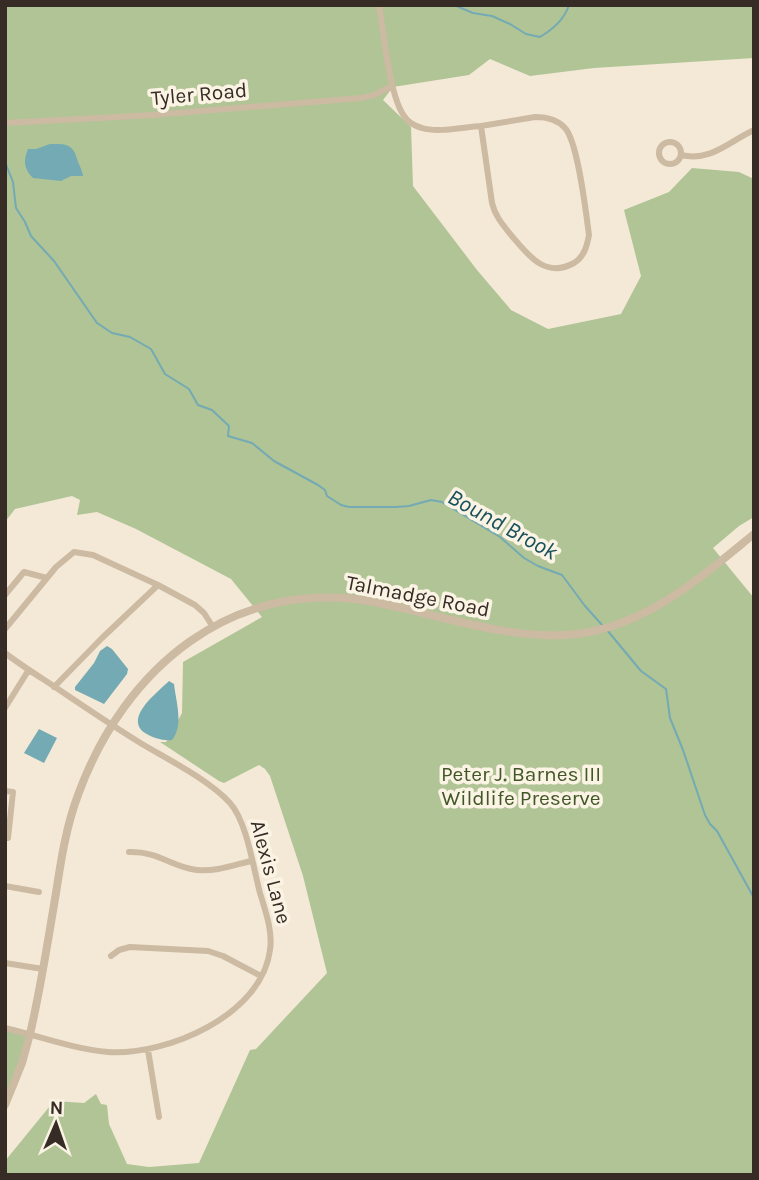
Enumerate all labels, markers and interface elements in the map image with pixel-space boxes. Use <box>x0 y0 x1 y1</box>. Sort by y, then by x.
street label: Tyler Road <box>150 78 248 110</box>
water label: Bound Brook <box>443 483 563 566</box>
street label: Talmadge Road <box>344 570 492 622</box>
park label: Peter J. Barnes III Wildlife Preserve <box>441 762 601 810</box>
street label: Alexis Lane <box>246 817 296 927</box>
north arrow <box>21 1089 91 1159</box>
text: N <box>49 1097 64 1119</box>

